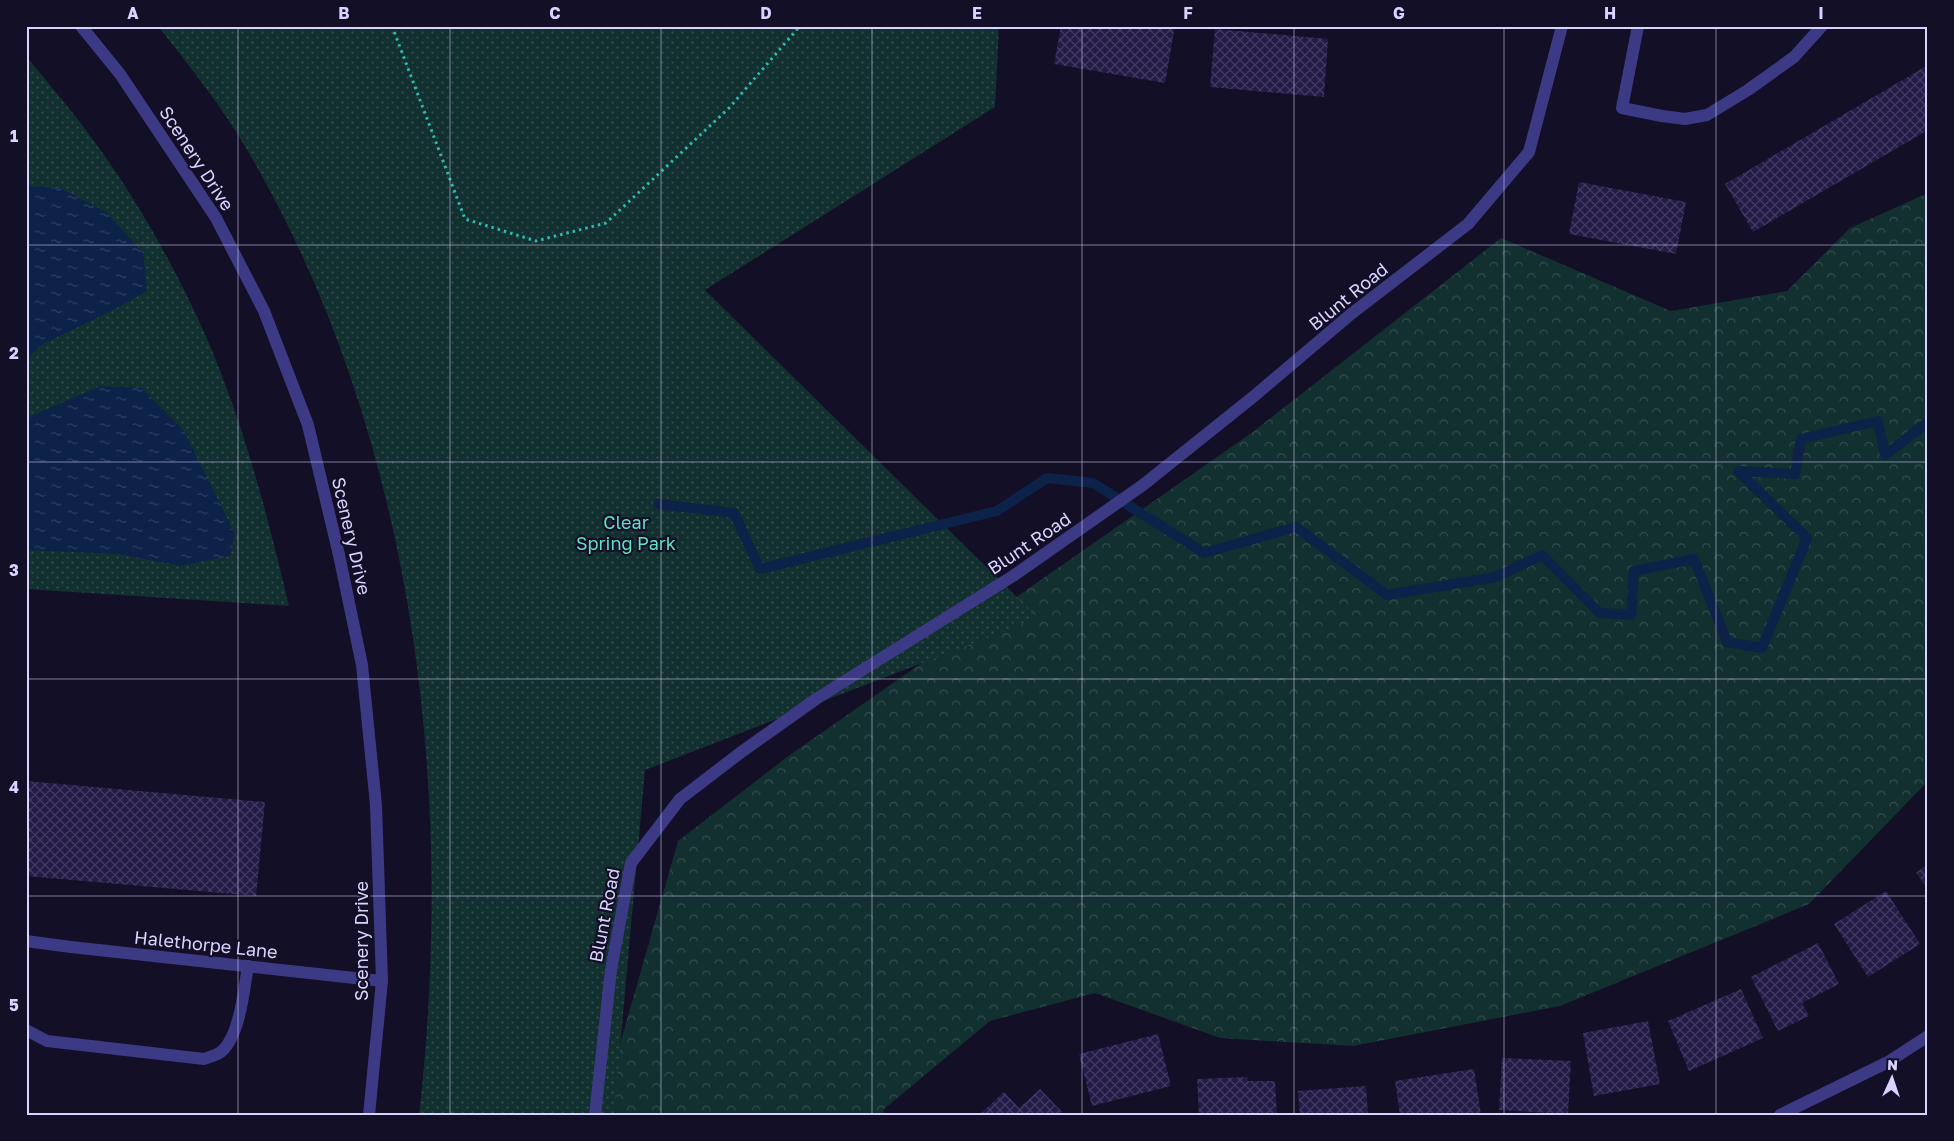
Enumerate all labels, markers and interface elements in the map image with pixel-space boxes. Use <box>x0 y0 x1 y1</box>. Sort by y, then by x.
text: A <box>127 3 139 23</box>
text: B <box>338 3 350 23</box>
text: C <box>549 3 561 23</box>
text: D <box>760 3 772 23</box>
text: E <box>972 3 982 23</box>
text: F <box>1183 3 1193 23</box>
text: G <box>1393 3 1405 23</box>
text: H <box>1604 3 1616 23</box>
text: I <box>1818 3 1824 23</box>
street label: Scenery Drive <box>155 102 239 214</box>
text: 1 <box>10 126 18 146</box>
street label: Blunt Road <box>1304 257 1392 335</box>
text: 2 <box>9 343 19 363</box>
street label: Scenery Drive <box>328 475 376 597</box>
street label: Blunt Road <box>983 507 1075 579</box>
park label: Clear Spring Park <box>576 511 676 554</box>
text: 3 <box>9 560 19 580</box>
text: 4 <box>9 777 19 797</box>
street label: Blunt Road <box>584 866 624 964</box>
street label: Scenery Drive <box>350 881 372 1001</box>
street label: Halethorpe Lane <box>133 926 279 962</box>
text: 5 <box>9 995 19 1015</box>
north arrow <box>1866 1054 1916 1104</box>
text: N <box>1887 1056 1898 1073</box>

